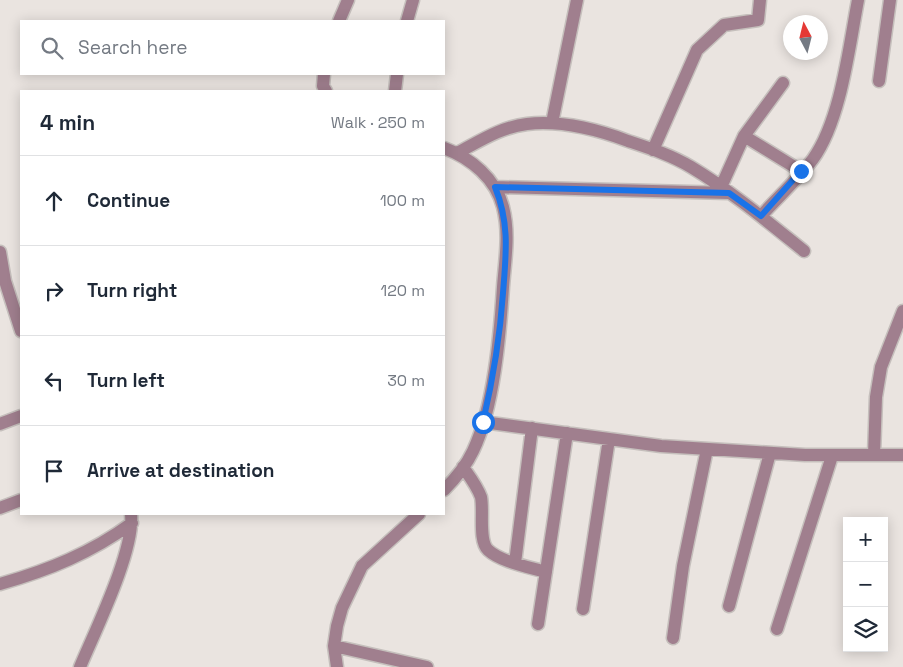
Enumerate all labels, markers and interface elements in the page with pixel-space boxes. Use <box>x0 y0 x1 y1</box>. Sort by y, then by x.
north arrow <box>783 15 828 60</box>
search box <box>20 20 445 75</box>
icon: search <box>38 34 66 62</box>
text: Search here <box>78 35 188 60</box>
text: 4 min <box>40 109 95 136</box>
text: Walk · 250 m <box>331 112 425 133</box>
route end <box>790 160 813 183</box>
icon: ahead <box>40 187 68 215</box>
text: Continue <box>87 188 170 213</box>
text: 100 m <box>380 190 425 211</box>
icon: right <box>40 277 68 305</box>
text: Turn right <box>87 278 177 303</box>
text: 120 m <box>381 280 425 301</box>
icon: left <box>40 367 68 395</box>
text: Turn left <box>87 368 165 393</box>
text: 30 m <box>387 370 425 391</box>
route start <box>472 411 495 434</box>
icon: arrive <box>40 457 68 485</box>
text: Arrive at destination <box>87 458 275 483</box>
map controls <box>843 517 888 652</box>
button: + <box>843 517 888 562</box>
button: − <box>843 562 888 607</box>
button: layers <box>843 607 888 652</box>

